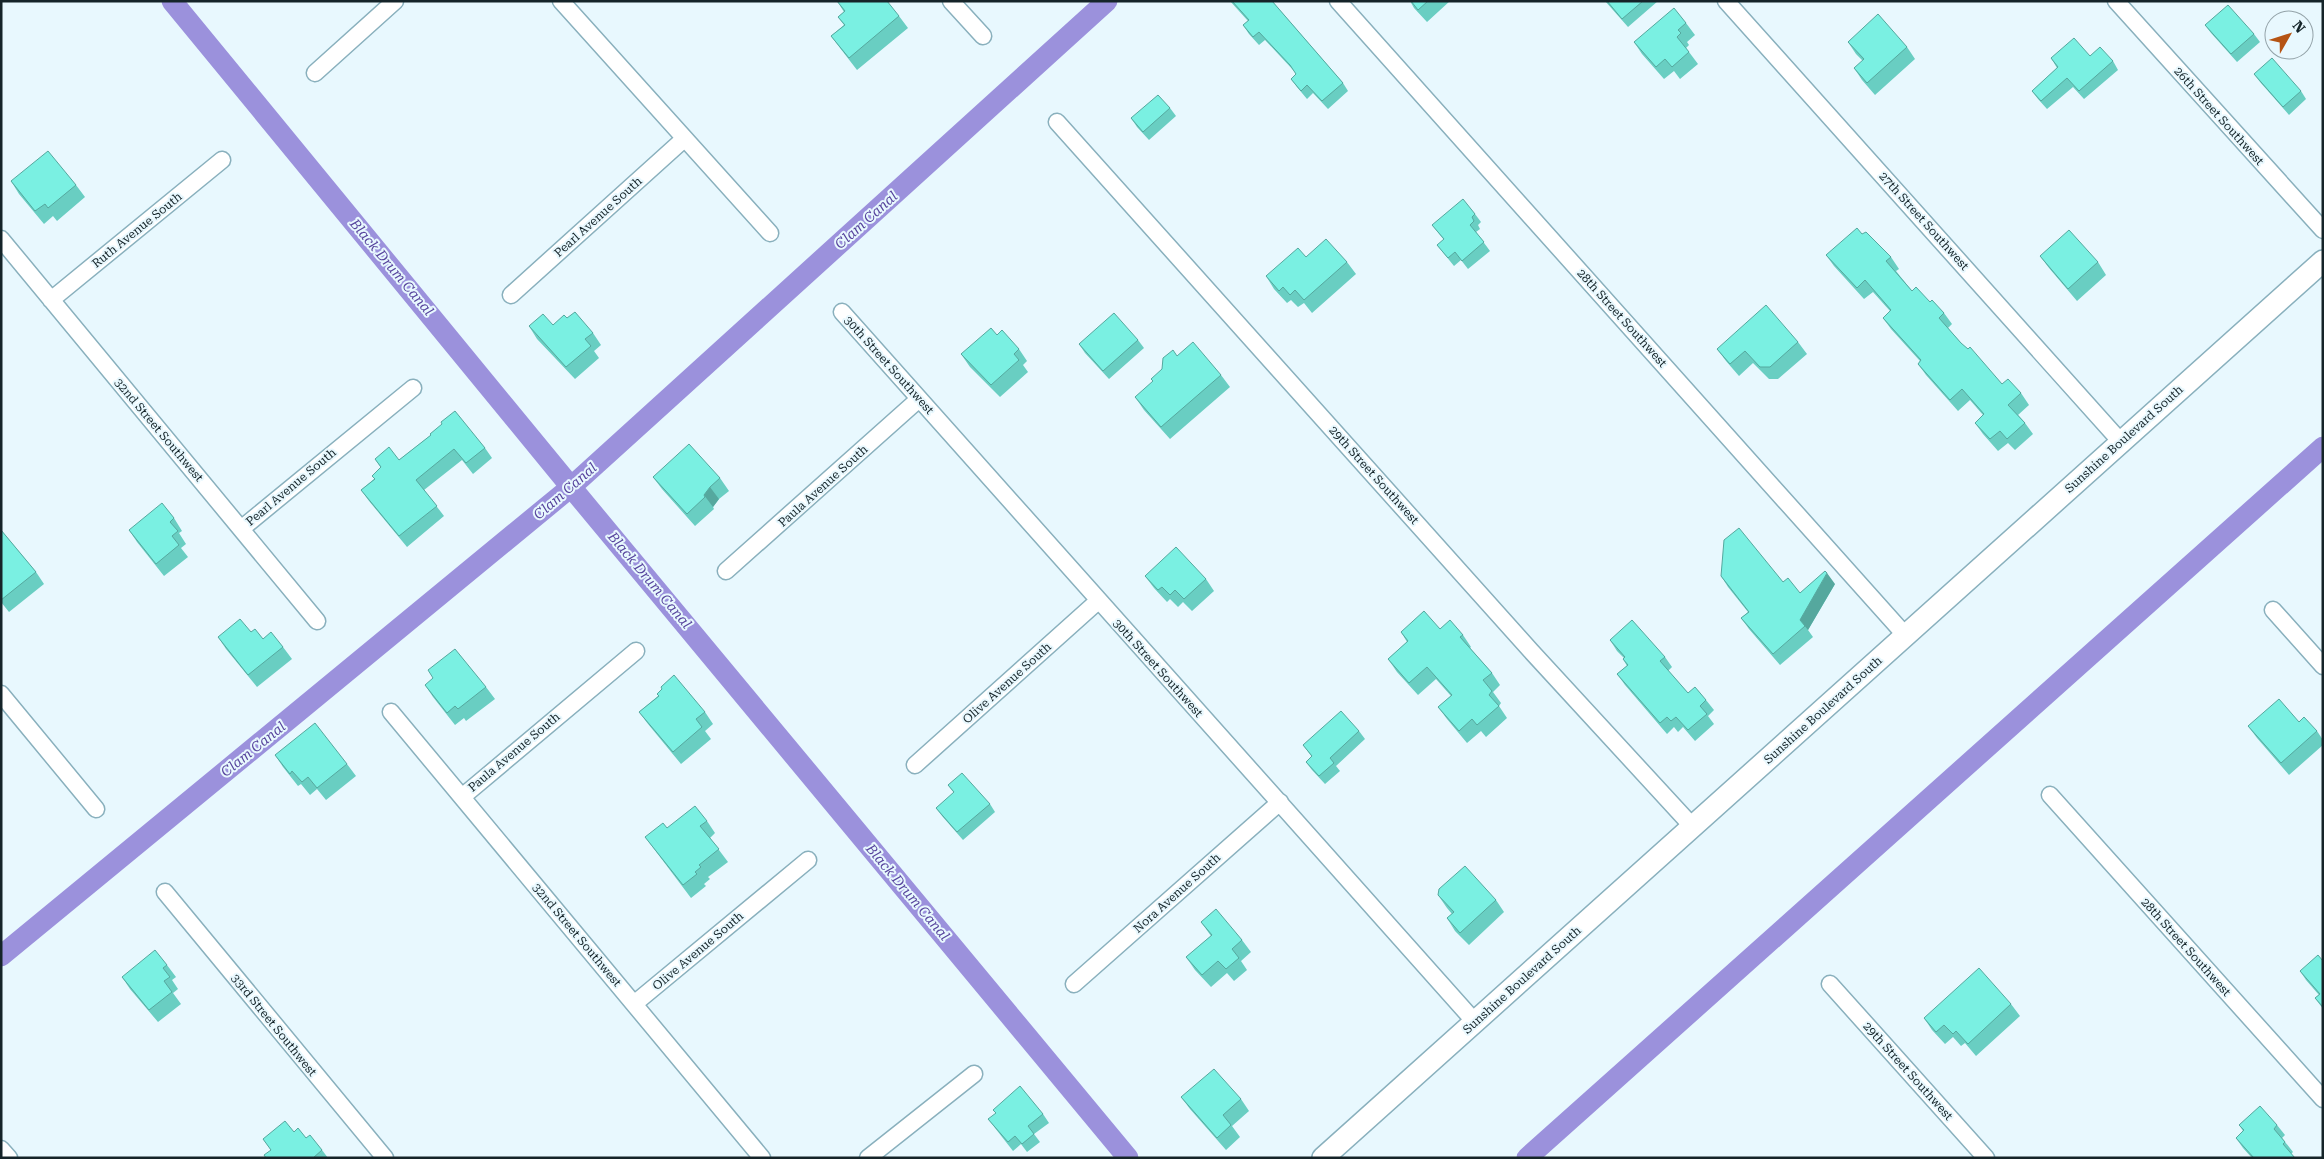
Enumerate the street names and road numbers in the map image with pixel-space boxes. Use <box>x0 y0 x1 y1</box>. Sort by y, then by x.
street label: 26th Street Southwest <box>2171 64 2267 168</box>
street label: 27th Street Southwest <box>1876 169 1972 273</box>
street label: Pearl Avenue South <box>551 174 645 260</box>
street label: Ruth Avenue South <box>89 189 185 271</box>
street label: 28th Street Southwest <box>1574 266 1670 370</box>
street label: 30th Street Southwest <box>841 313 937 417</box>
street label: 32nd Street Southwest <box>112 376 207 485</box>
street label: Sunshine Boulevard South <box>2062 382 2186 496</box>
street label: 29th Street Southwest <box>1326 423 1422 527</box>
street label: Paula Avenue South <box>775 442 871 530</box>
street label: Pearl Avenue South <box>243 445 339 529</box>
street label: 30th Street Southwest <box>1110 616 1206 720</box>
street label: Olive Avenue South <box>960 639 1054 726</box>
street label: Sunshine Boulevard South <box>1761 653 1885 767</box>
street label: Paula Avenue South <box>465 709 563 794</box>
street label: Nora Avenue South <box>1131 850 1223 936</box>
street label: 32nd Street Southwest <box>530 881 625 990</box>
street label: 28th Street Southwest <box>2138 895 2234 999</box>
street label: Olive Avenue South <box>650 909 746 993</box>
street label: Sunshine Boulevard South <box>1460 923 1584 1037</box>
street label: 33rd Street Southwest <box>228 971 320 1079</box>
street label: 29th Street Southwest <box>1860 1019 1956 1123</box>

